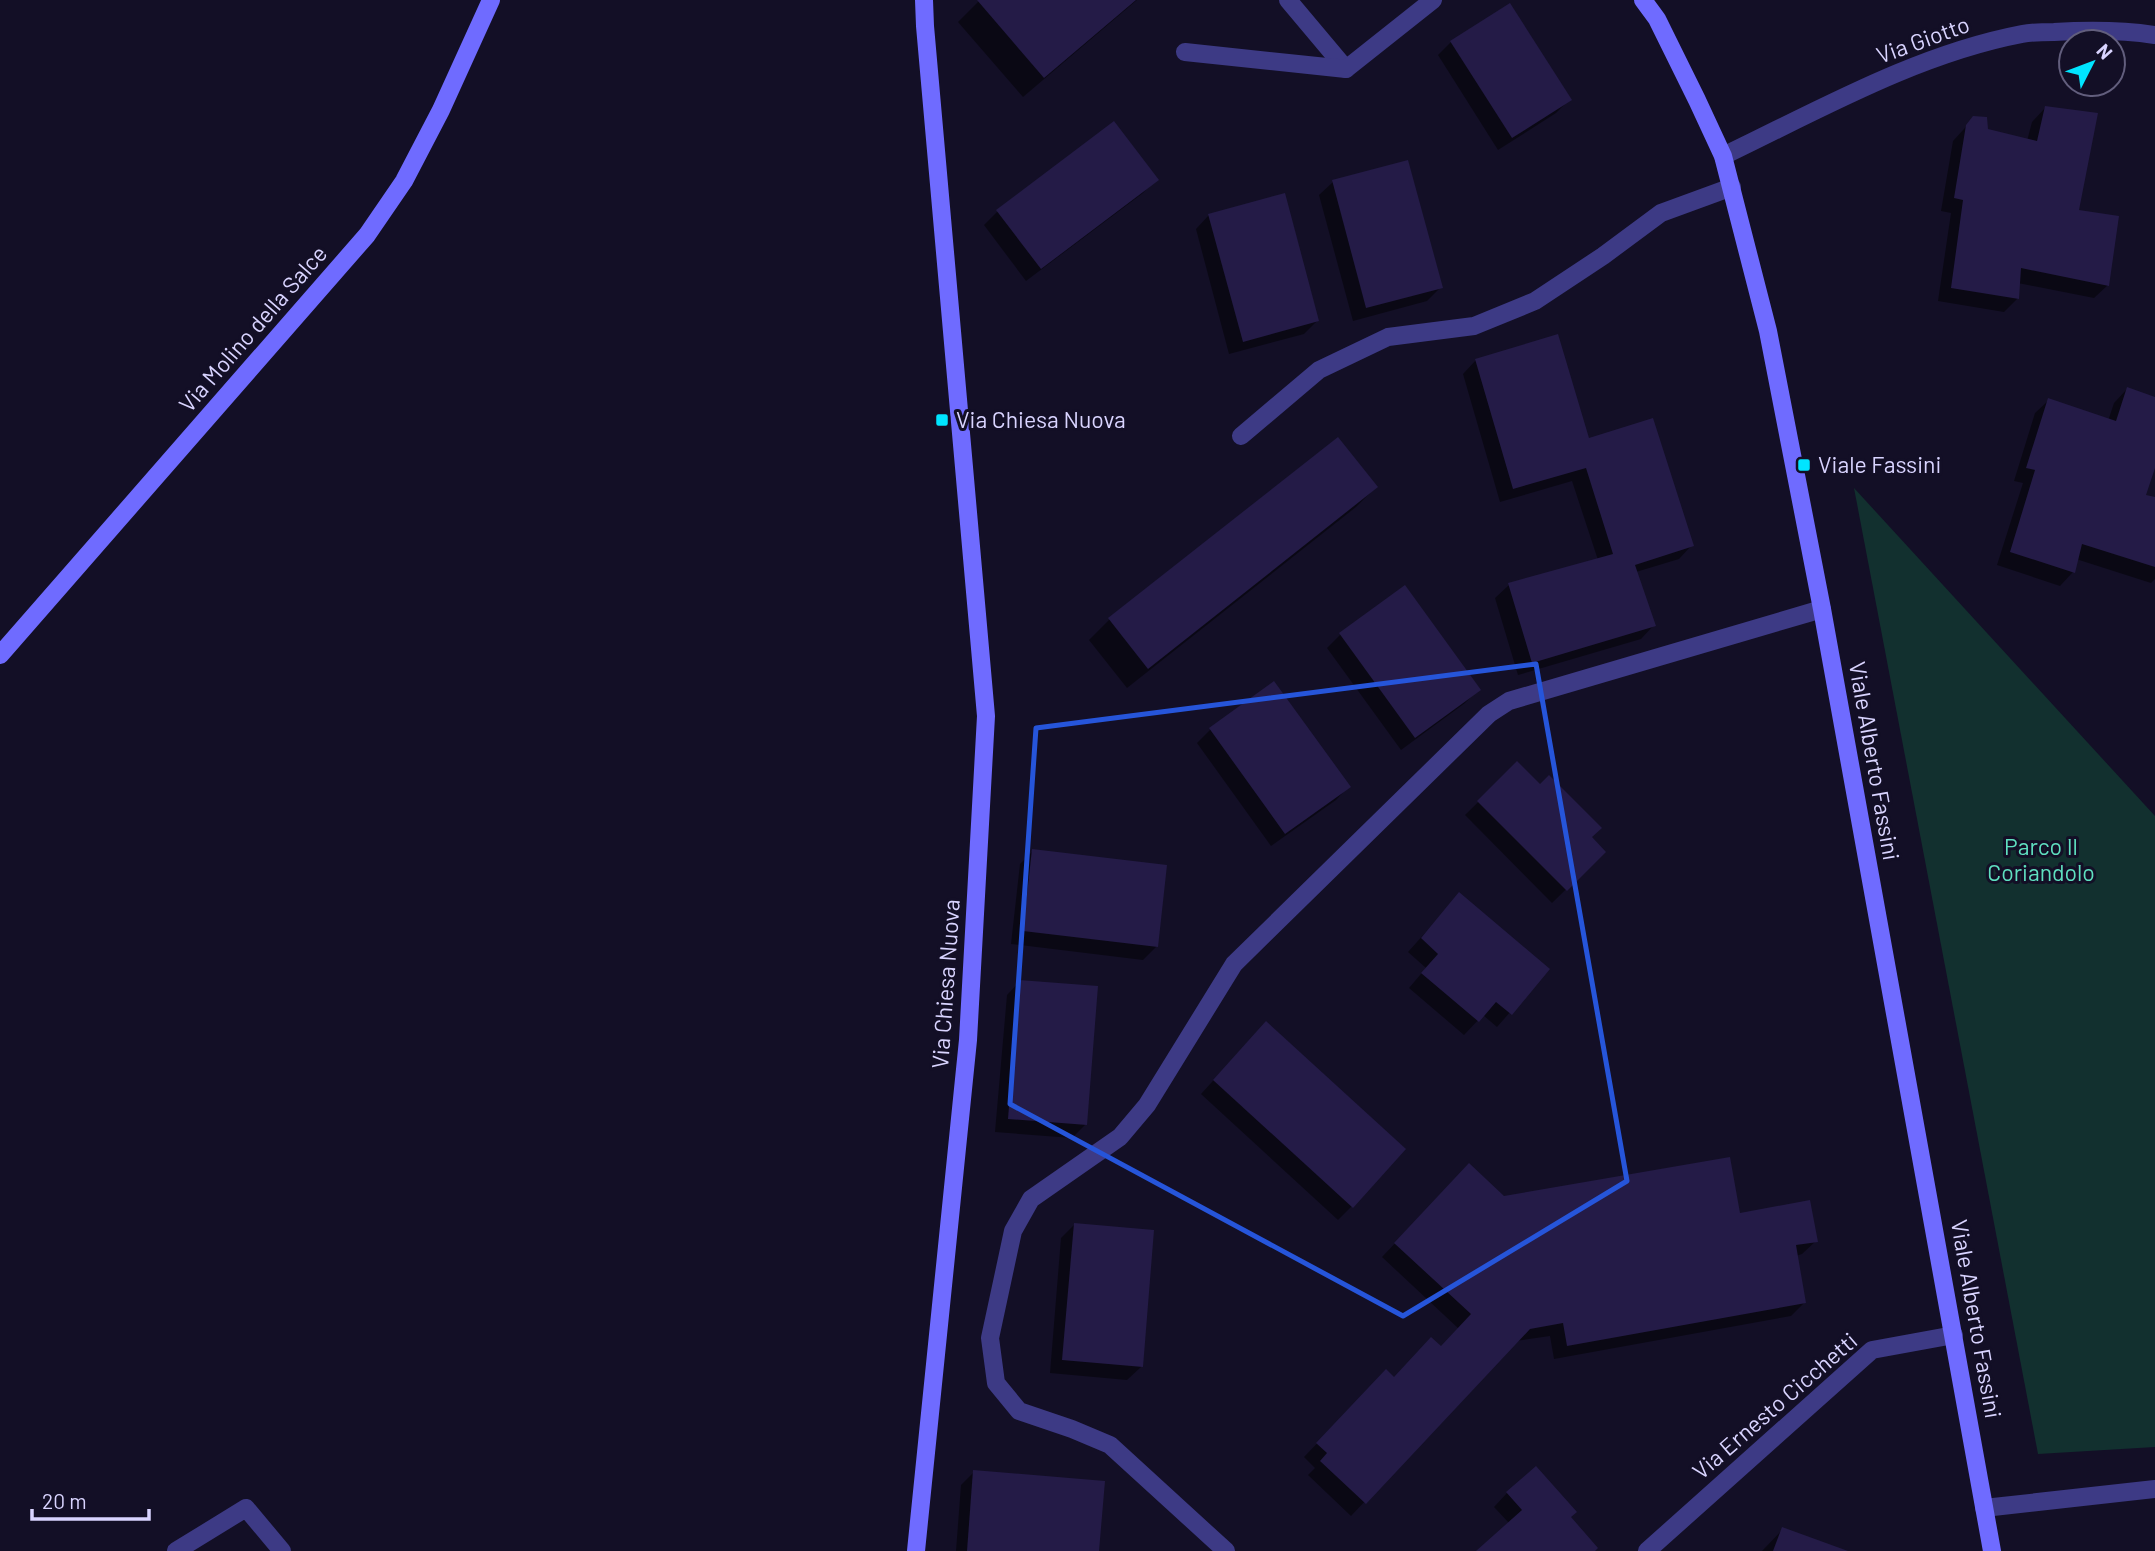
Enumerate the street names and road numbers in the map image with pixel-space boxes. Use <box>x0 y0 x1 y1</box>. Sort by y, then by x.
street label: Via Giotto <box>1872 9 1973 69</box>
street label: Via Molino della Salce <box>172 239 332 417</box>
street label: Viale Alberto Fassini <box>1844 659 1906 862</box>
street label: Via Chiesa Nuova <box>925 898 965 1070</box>
street label: Viale Alberto Fassini <box>1946 1217 2008 1420</box>
street label: Via Ernesto Cicchetti <box>1686 1326 1862 1484</box>

